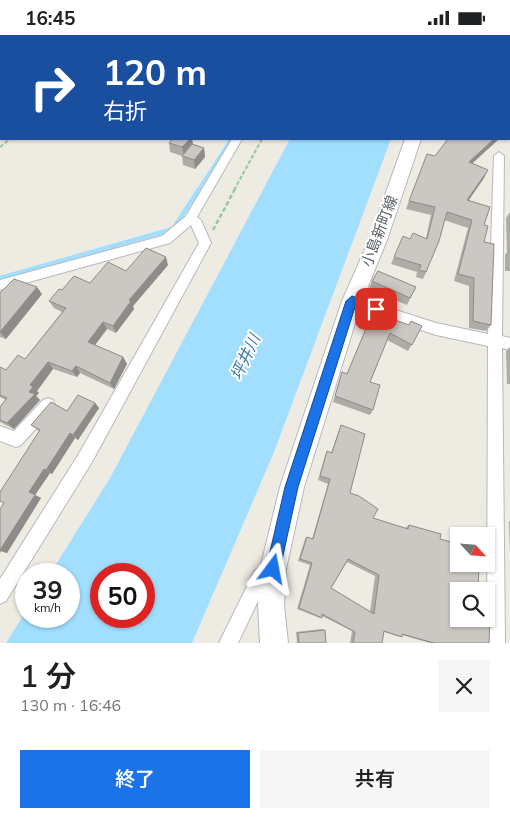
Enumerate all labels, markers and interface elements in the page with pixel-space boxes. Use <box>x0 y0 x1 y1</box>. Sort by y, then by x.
text: 16:45 <box>25 6 75 30</box>
text: 120 m <box>103 50 207 94</box>
icon: right <box>20 55 85 120</box>
text: 右折 <box>103 97 147 125</box>
street label: 小島新町線 <box>357 193 401 269</box>
pin <box>355 288 397 330</box>
icon: arrive <box>362 295 390 323</box>
water label: 坪井川 <box>226 329 265 383</box>
north arrow <box>450 527 495 573</box>
map controls <box>450 527 495 627</box>
position arrow <box>246 542 298 594</box>
speed limit sign: 50 <box>90 563 155 628</box>
text: 39 <box>32 574 63 605</box>
button: search <box>450 582 495 627</box>
text: km/h <box>34 600 61 615</box>
text: 1 分 <box>20 657 76 695</box>
button: close <box>438 660 490 712</box>
text: 130 m · 16:46 <box>20 695 121 715</box>
button: 終了 <box>20 750 250 808</box>
button: 共有 <box>260 750 490 808</box>

